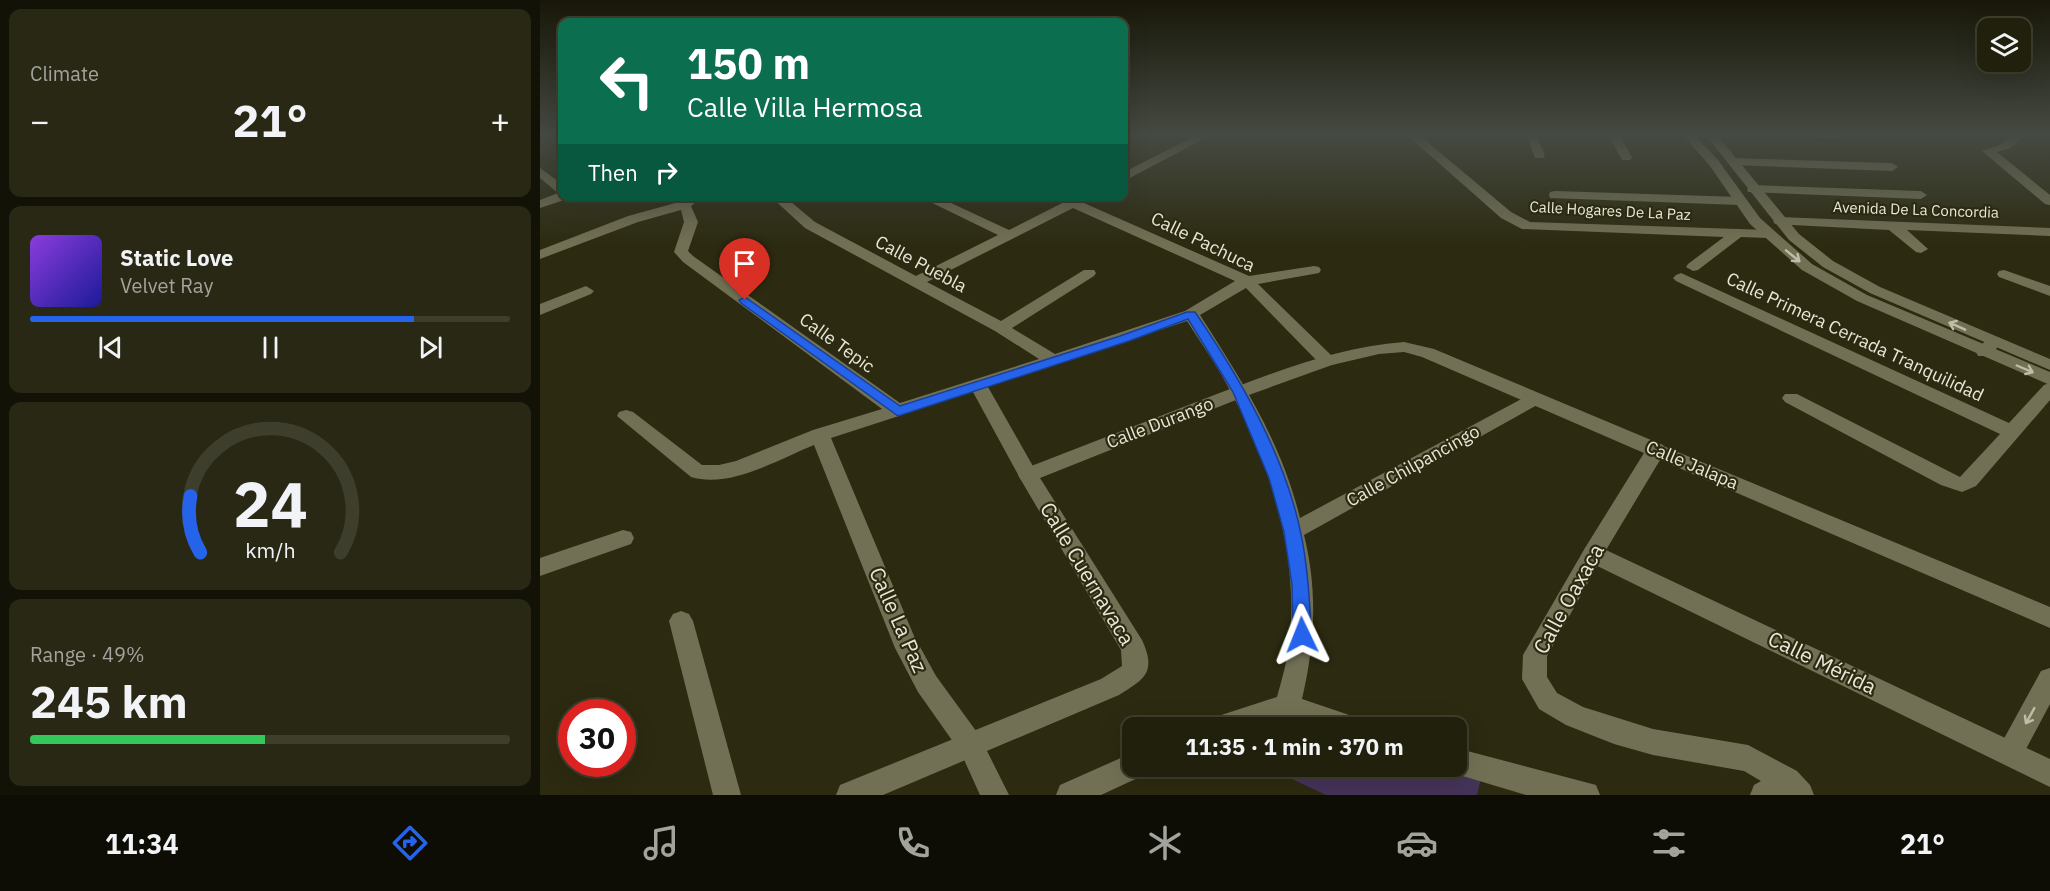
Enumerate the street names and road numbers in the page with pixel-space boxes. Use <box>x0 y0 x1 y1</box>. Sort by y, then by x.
street label: Calle Hogares De La Paz <box>1529 197 1691 224</box>
street label: Avenida De La Concordia <box>1833 197 1999 222</box>
street label: Calle Pachuca <box>1147 206 1259 277</box>
street label: Calle Puebla <box>871 230 971 298</box>
street label: Calle Primera Cerrada Tranquilidad <box>1723 267 1988 406</box>
street label: Calle Tepic <box>795 308 879 378</box>
street label: Calle Durango <box>1103 392 1217 453</box>
street label: Calle Chilpancingo <box>1342 419 1483 512</box>
street label: Calle Jalapa <box>1643 435 1742 494</box>
street label: Calle Cuernavaca <box>1034 497 1142 650</box>
street label: Calle Oaxaca <box>1526 538 1610 659</box>
street label: Calle La Paz <box>863 563 935 677</box>
street label: Calle Mérida <box>1764 624 1881 700</box>

